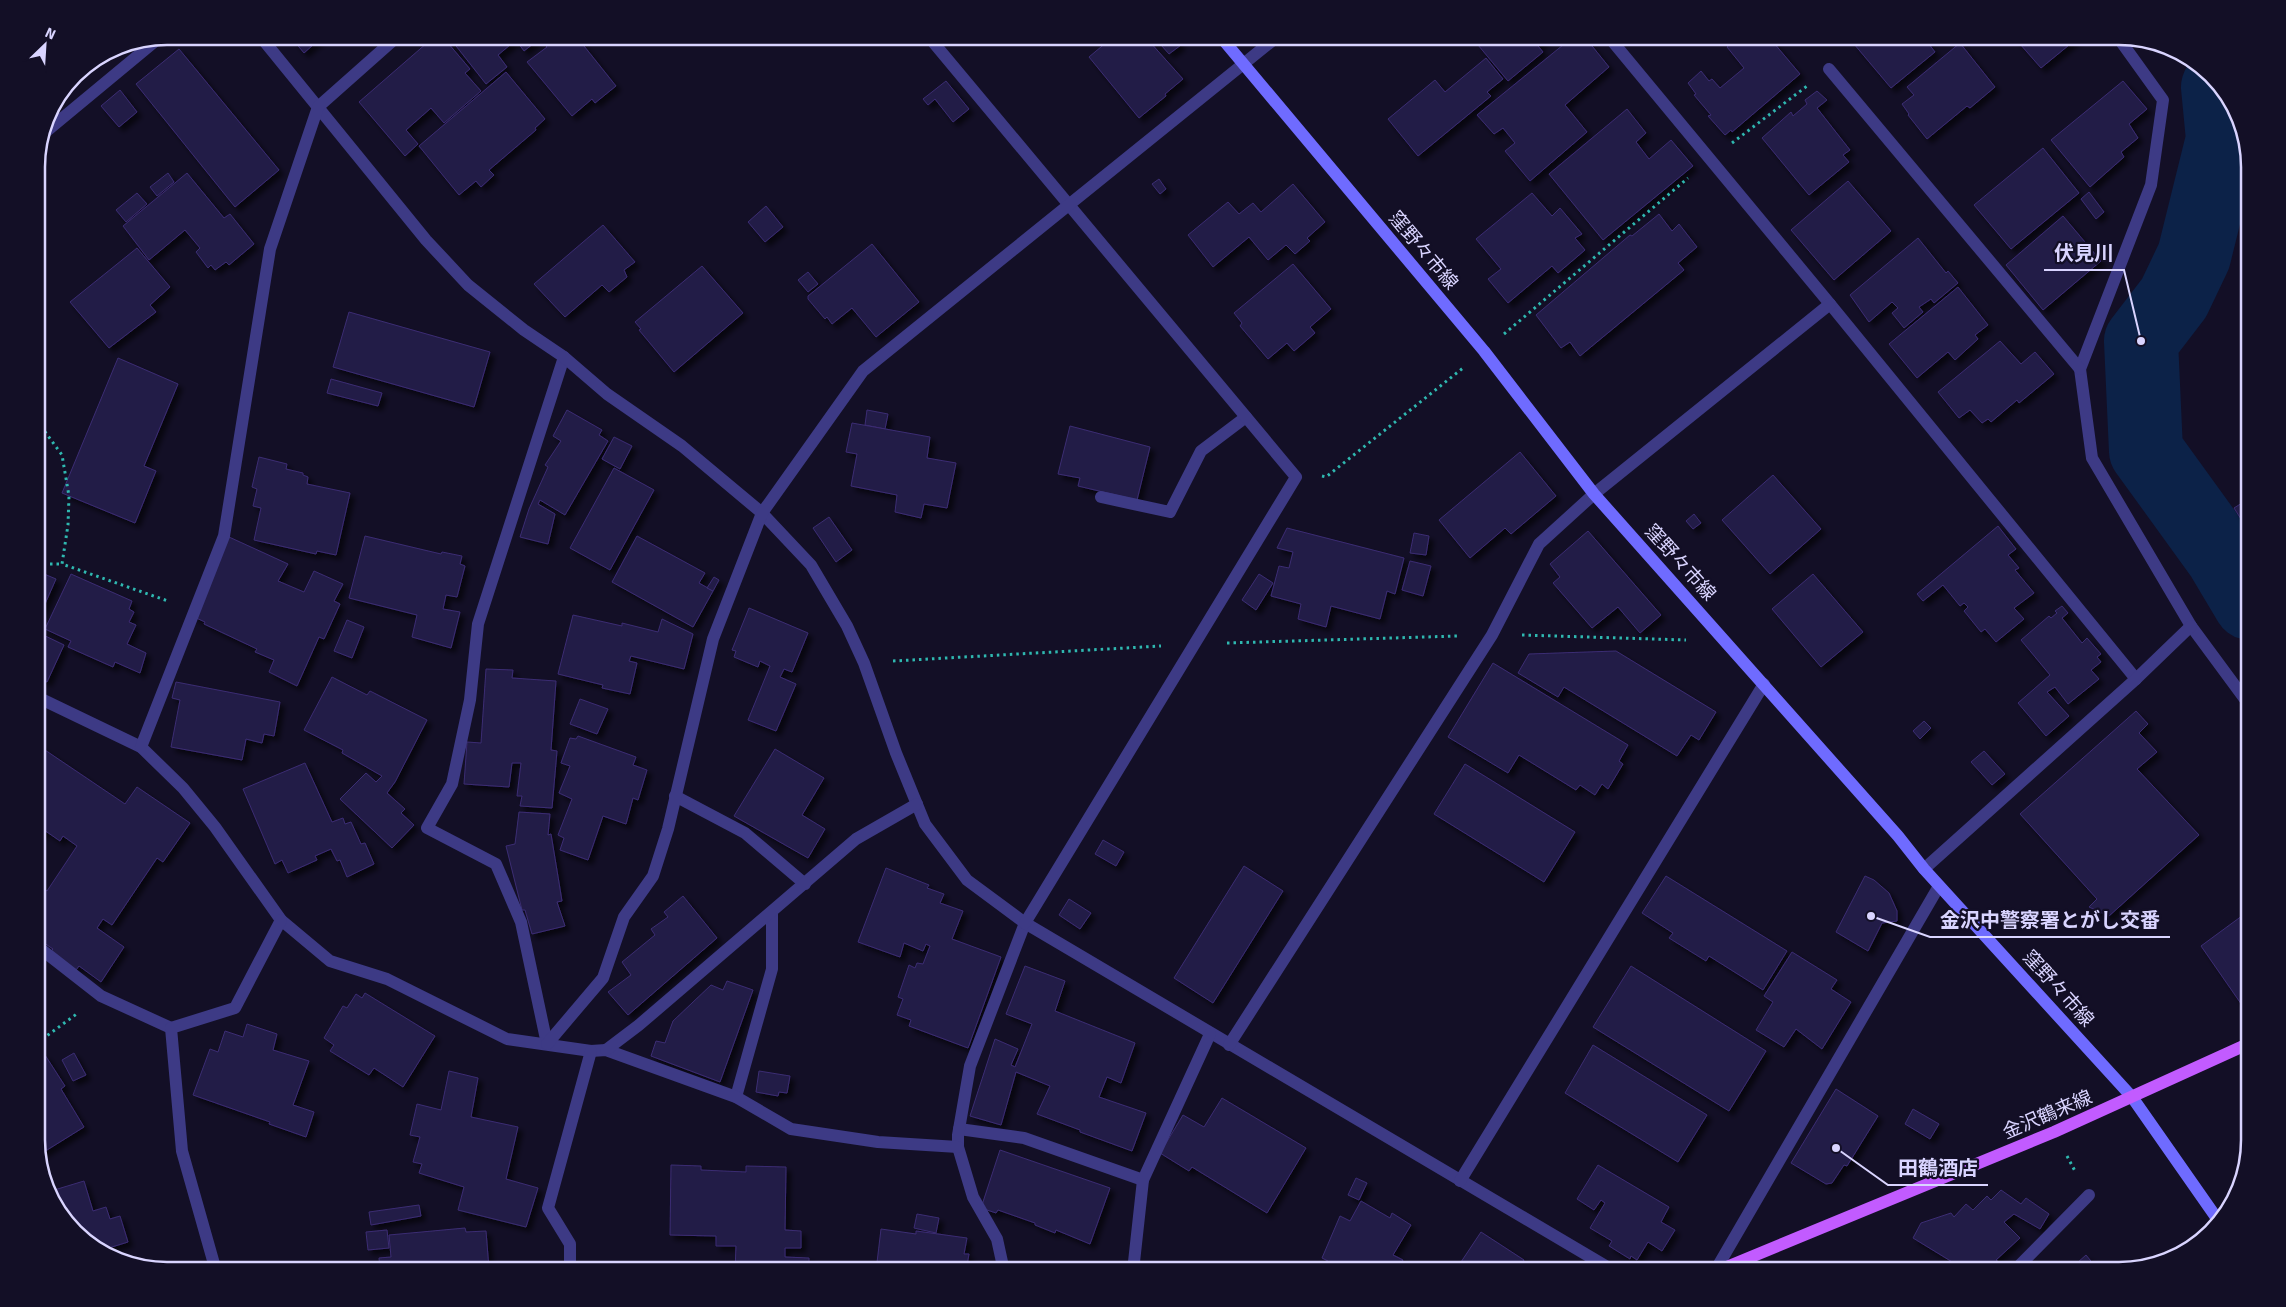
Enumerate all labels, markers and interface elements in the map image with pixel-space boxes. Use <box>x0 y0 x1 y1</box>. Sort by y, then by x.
north arrow <box>20 20 70 70</box>
text: N <box>42 24 58 43</box>
street label: 窪野々市線 <box>1384 207 1463 295</box>
callout: 伏見川 <box>2044 235 2124 270</box>
text: 伏見川 <box>2054 241 2114 266</box>
street label: 窪野々市線 <box>1640 519 1721 606</box>
callout: 金沢中警察署とがし交番 <box>1930 902 2170 937</box>
text: 金沢中警察署とがし交番 <box>1940 908 2160 933</box>
street label: 窪野々市線 <box>2018 945 2099 1032</box>
street label: 金沢鶴来線 <box>1999 1085 2096 1145</box>
callout: 田鶴酒店 <box>1888 1150 1988 1185</box>
text: 田鶴酒店 <box>1898 1156 1978 1181</box>

